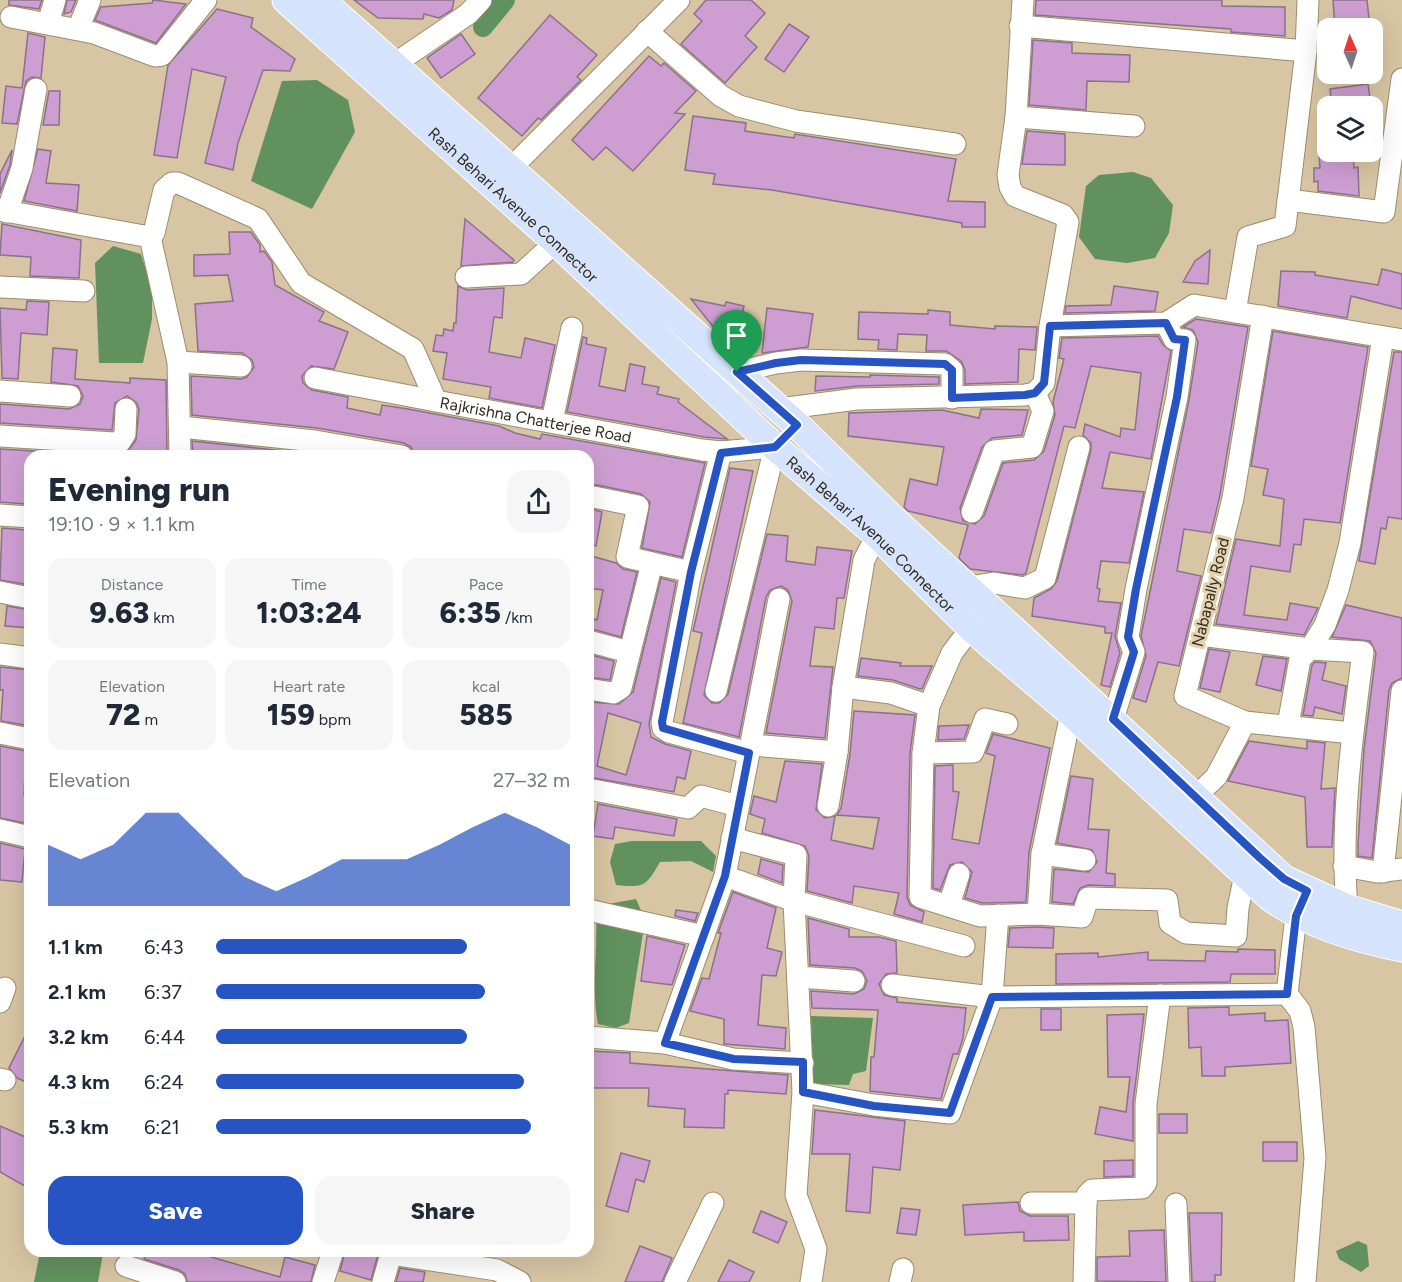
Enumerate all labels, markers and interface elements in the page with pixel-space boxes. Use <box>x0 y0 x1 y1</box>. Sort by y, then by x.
north arrow <box>1317 18 1383 84</box>
map controls <box>1317 18 1383 162</box>
button: layers <box>1317 96 1383 162</box>
street label: Rash Behari Avenue Connector <box>424 123 602 287</box>
pin <box>711 310 762 372</box>
icon: arrive <box>720 319 753 352</box>
street label: Rajkrishna Chatterjee Road <box>438 393 633 447</box>
street label: Rash Behari Avenue Connector <box>782 452 959 617</box>
text: Evening run <box>48 470 230 509</box>
button: share <box>507 470 570 533</box>
text: 19:10 · 9 × 1.1 km <box>48 512 195 536</box>
street label: Nabapally Road <box>1188 536 1233 649</box>
text: Distance <box>101 575 163 594</box>
text: Time <box>292 575 326 594</box>
text: Pace <box>469 575 503 594</box>
text: 9.63 <box>89 594 149 631</box>
text: 1:03:24 <box>256 594 362 631</box>
text: 6:35 <box>439 594 501 631</box>
text: km <box>149 608 175 627</box>
text: /km <box>501 608 533 627</box>
text: Elevation <box>99 677 165 696</box>
text: Heart rate <box>273 677 345 696</box>
text: kcal <box>472 677 500 696</box>
text: 72 <box>106 696 140 733</box>
text: 159 <box>267 696 315 733</box>
text: 585 <box>459 696 513 733</box>
text: m <box>140 710 158 729</box>
text: bpm <box>315 710 351 729</box>
text: Elevation <box>48 768 130 792</box>
text: 27–32 m <box>493 768 570 792</box>
text: 1.1 km <box>48 935 103 959</box>
text: 6:43 <box>144 935 184 959</box>
text: 2.1 km <box>48 980 106 1004</box>
text: 6:37 <box>144 980 182 1004</box>
text: 3.2 km <box>48 1025 109 1049</box>
text: 6:44 <box>144 1025 185 1049</box>
text: 4.3 km <box>48 1070 110 1094</box>
text: 6:24 <box>144 1070 184 1094</box>
text: 5.3 km <box>48 1115 109 1139</box>
text: 6:21 <box>144 1115 180 1139</box>
button: Save <box>48 1176 303 1245</box>
button: Share <box>315 1176 570 1245</box>

